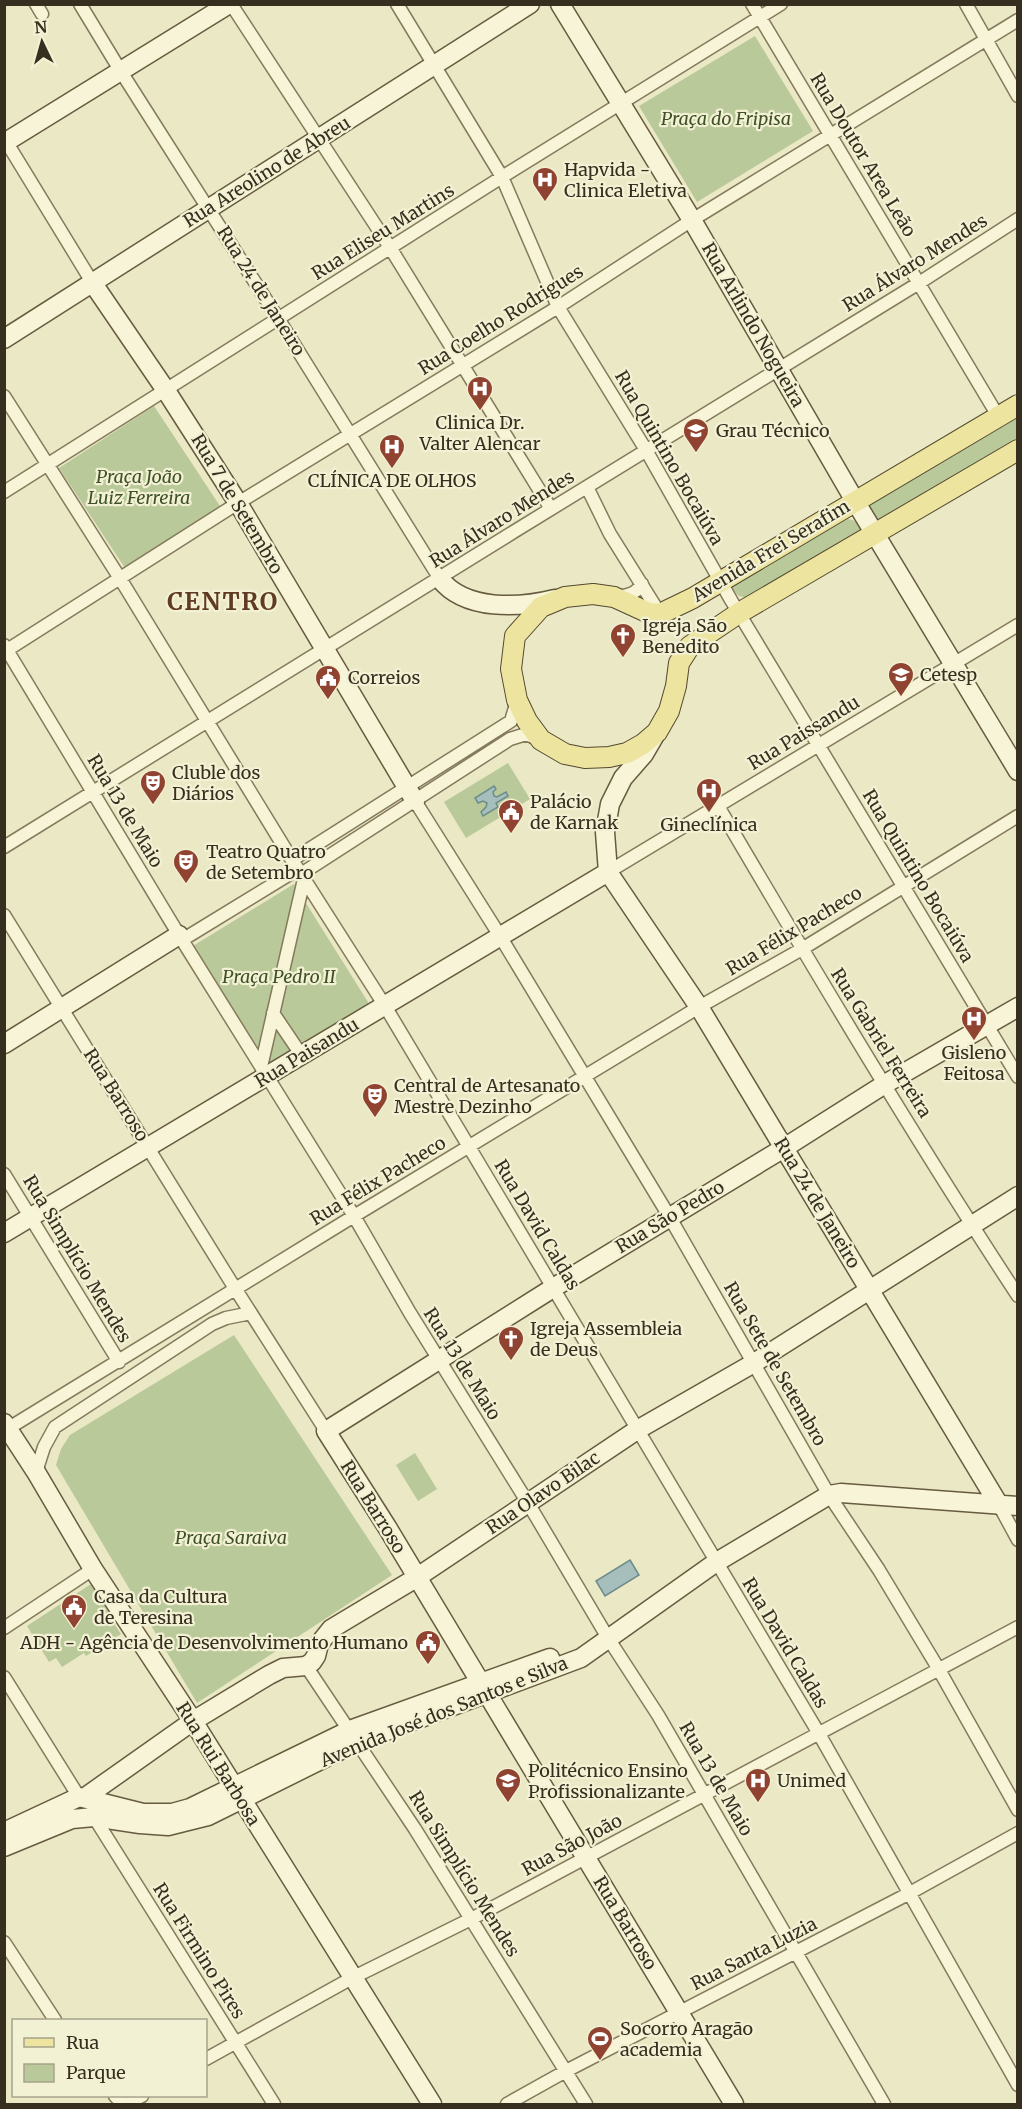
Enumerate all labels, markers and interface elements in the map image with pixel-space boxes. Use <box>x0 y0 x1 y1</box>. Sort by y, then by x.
north arrow <box>12 12 72 72</box>
text: N <box>34 17 48 38</box>
street label: Rua Doutor Area Leão <box>805 69 921 241</box>
park label: Praça do Fripisa <box>661 107 791 130</box>
street label: Rua Areolino de Abreu <box>179 111 354 232</box>
place label: Hapvida - Clinica Eletiva <box>564 158 687 202</box>
hospital icon: Hapvida - Clinica Eletiva <box>530 165 560 203</box>
street label: Rua Eliseu Martins <box>307 178 458 285</box>
street label: Rua Álvaro Mendes <box>838 209 991 316</box>
street label: Rua 24 de Janeiro <box>212 222 311 360</box>
street label: Rua Arlindo Nogueira <box>697 238 810 411</box>
street label: Rua Coelho Rodrigues <box>414 259 588 380</box>
street label: Rua Quintino Bocaiúva <box>610 366 729 549</box>
hospital icon: Clinica Dr. Valter Alencar <box>465 374 495 412</box>
place label: Clinica Dr. Valter Alencar <box>418 411 541 455</box>
school or university icon: Grau Técnico <box>681 416 711 454</box>
place label: Grau Técnico <box>716 419 830 442</box>
street label: Rua 7 de Setembro <box>186 429 288 578</box>
hospital icon: CLÍNICA DE OLHOS <box>377 432 407 470</box>
park label: Praça João Luiz Ferreira <box>88 465 190 509</box>
street label: Rua Álvaro Mendes <box>425 465 578 572</box>
place label: CLÍNICA DE OLHOS <box>308 469 477 492</box>
street label: Avenida Frei Serafim <box>687 494 854 607</box>
district label: CENTRO <box>167 586 279 617</box>
place label: Igreja São Benedito <box>642 614 727 658</box>
church icon: Igreja São Benedito <box>608 621 638 659</box>
school or university icon: Cetesp <box>886 660 916 698</box>
public building icon: Correios <box>313 663 343 701</box>
place label: Cetesp <box>920 663 977 686</box>
place label: Correios <box>348 666 420 689</box>
street label: Rua Paissandu <box>744 690 864 775</box>
street label: Rua 13 de Maio <box>83 750 168 872</box>
place label: Cluble dos Diários <box>172 761 260 805</box>
theatre icon: Cluble dos Diários <box>138 768 168 806</box>
hospital icon: Gineclínica <box>694 776 724 814</box>
street label: Rua Quintino Bocaiúva <box>858 785 979 967</box>
place label: Palácio de Karnak <box>530 790 619 834</box>
public building icon: Palácio de Karnak <box>496 797 526 835</box>
place label: Gineclínica <box>660 813 758 836</box>
place label: Teatro Quatro de Setembro <box>206 840 326 884</box>
theatre icon: Teatro Quatro de Setembro <box>171 847 201 885</box>
street label: Rua Félix Pacheco <box>722 881 866 980</box>
street label: Rua Gabriel Ferreira <box>826 964 937 1122</box>
park label: Praça Pedro II <box>222 965 337 988</box>
hospital icon: Gisleno Feitosa <box>959 1004 989 1042</box>
street label: Rua Paisandu <box>251 1013 363 1093</box>
place label: Gisleno Feitosa <box>942 1041 1006 1085</box>
street label: Rua Barroso <box>79 1044 154 1145</box>
place label: Central de Artesanato Mestre Dezinho <box>394 1074 580 1118</box>
theatre icon: Central de Artesanato Mestre Dezinho <box>360 1081 390 1119</box>
street label: Rua Félix Pacheco <box>306 1131 450 1230</box>
street label: Rua 24 de Janeiro <box>769 1133 866 1272</box>
street label: Rua David Caldas <box>489 1155 586 1294</box>
street label: Rua Simplício Mendes <box>18 1171 137 1347</box>
street label: Rua São Pedro <box>611 1175 728 1258</box>
street label: Rua Sete de Setembro <box>719 1278 832 1450</box>
street label: Rua 13 de Maio <box>419 1303 506 1424</box>
place label: Igreja Assembleia de Deus <box>530 1317 683 1361</box>
church icon: Igreja Assembleia de Deus <box>496 1324 526 1362</box>
street label: Rua Olavo Bilac <box>481 1446 604 1539</box>
street label: Rua Barroso <box>336 1456 411 1557</box>
park label: Praça Saraiva <box>175 1526 287 1549</box>
street label: Rua David Caldas <box>737 1573 834 1712</box>
place label: Casa da Cultura de Teresina <box>94 1585 228 1629</box>
public building icon: Casa da Cultura de Teresina <box>59 1592 89 1630</box>
public building icon: ADH - Agência de Desenvolvimento Humano <box>413 1628 443 1666</box>
place label: ADH - Agência de Desenvolvimento Humano <box>19 1631 408 1654</box>
street label: Avenida José dos Santos e Silva <box>316 1651 571 1772</box>
street label: Rua Rui Barbosa <box>171 1698 266 1830</box>
street label: Rua 13 de Maio <box>674 1718 758 1840</box>
place label: Politécnico Ensino Profissionalizante <box>528 1759 688 1803</box>
school or university icon: Politécnico Ensino Profissionalizante <box>493 1766 523 1804</box>
hospital icon: Unimed <box>743 1766 773 1804</box>
place label: Unimed <box>777 1769 846 1792</box>
street label: Rua Simplício Mendes <box>404 1786 525 1961</box>
street label: Rua São João <box>518 1809 626 1881</box>
street label: Rua Barroso <box>588 1872 662 1974</box>
street label: Rua Firmino Pires <box>148 1879 251 2023</box>
street label: Rua Santa Luzia <box>687 1912 821 1995</box>
place label: Socorro Aragão academia <box>620 2017 753 2061</box>
legend <box>12 2019 207 2097</box>
sports icon: Socorro Aragão academia <box>585 2024 615 2062</box>
text: Rua <box>66 2031 100 2054</box>
text: Parque <box>66 2061 126 2084</box>

